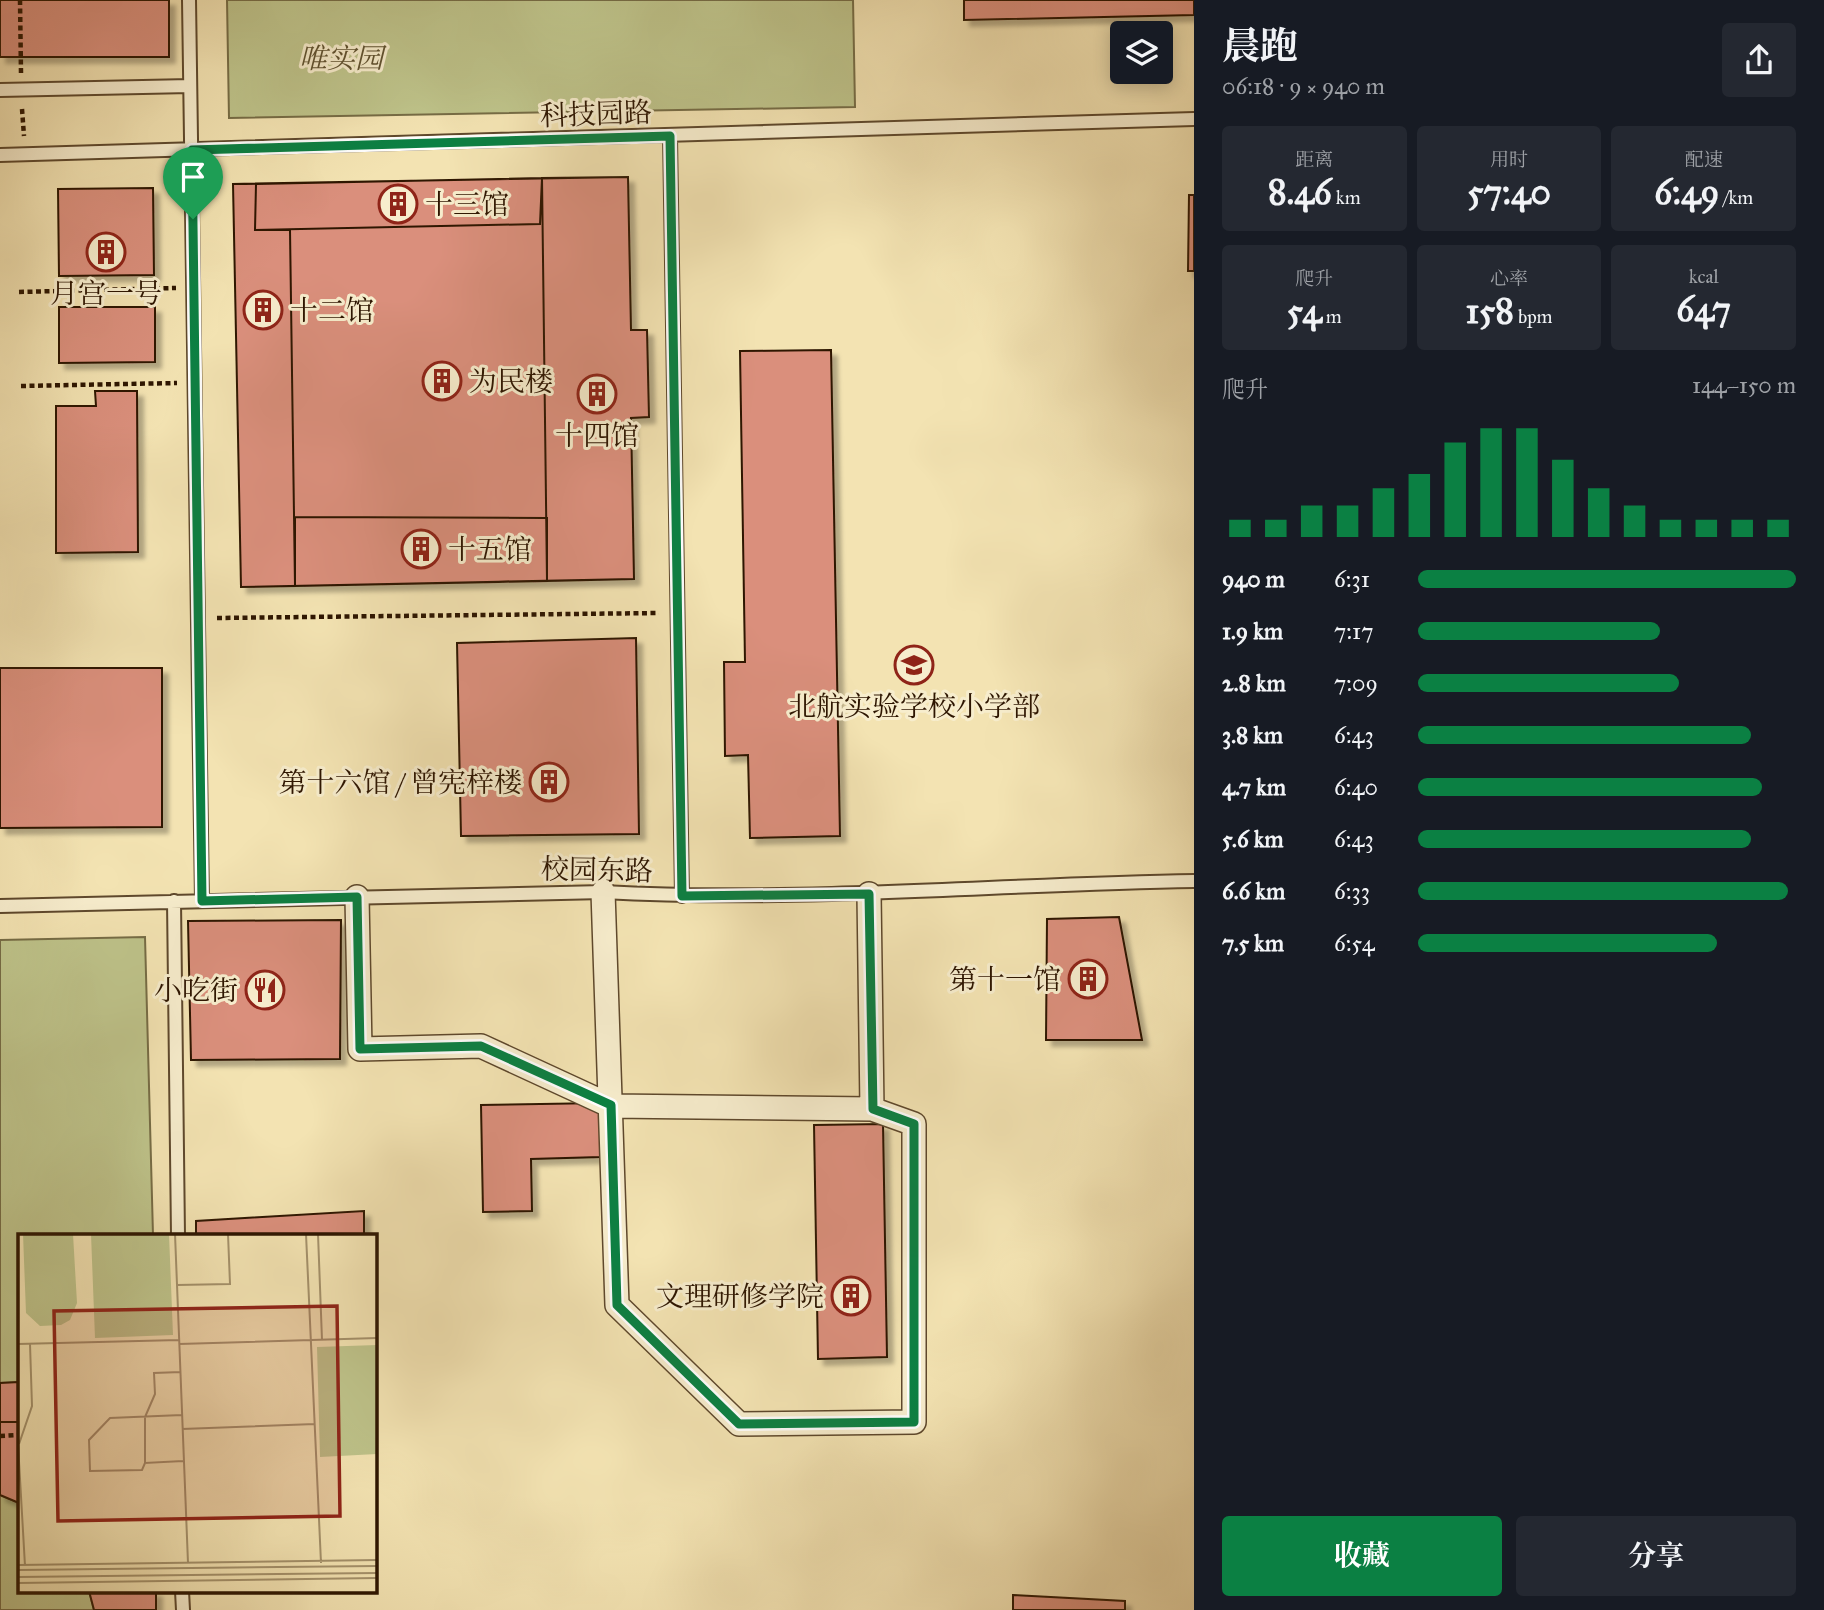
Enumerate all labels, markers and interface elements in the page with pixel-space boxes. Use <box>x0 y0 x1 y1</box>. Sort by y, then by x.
map controls <box>1110 21 1173 84</box>
button: layers <box>1110 21 1173 84</box>
text: 晨跑 <box>1222 23 1298 69</box>
button: share <box>1722 23 1796 97</box>
park label: 唯实园 <box>299 41 387 76</box>
text: 06:18 · 9 × 940 m <box>1222 72 1385 100</box>
street label: 科技园路 <box>539 95 653 133</box>
pin <box>163 147 223 219</box>
text: 距离 <box>1295 148 1333 171</box>
text: 用时 <box>1490 148 1528 171</box>
text: 配速 <box>1685 148 1723 171</box>
icon: arrive <box>174 158 212 196</box>
text: 8.46 <box>1268 171 1332 214</box>
text: 57:40 <box>1467 171 1551 214</box>
text: 6:49 <box>1654 171 1719 214</box>
building icon: 十三馆 <box>377 183 419 225</box>
text: km <box>1332 186 1361 209</box>
text: /km <box>1719 186 1753 209</box>
place label: 十三馆 <box>425 187 509 222</box>
building icon: 月宫一号 <box>85 231 127 273</box>
text: kcal <box>1689 265 1719 288</box>
text: 爬升 <box>1295 267 1333 290</box>
text: 心率 <box>1490 267 1528 290</box>
place label: 月宫一号 <box>50 276 162 311</box>
text: 647 <box>1676 288 1731 331</box>
building icon: 十二馆 <box>242 289 284 331</box>
text: 54 <box>1287 290 1322 333</box>
text: 158 <box>1465 290 1514 333</box>
place label: 十二馆 <box>290 293 374 328</box>
text: m <box>1322 305 1342 328</box>
text: bpm <box>1514 305 1553 328</box>
building icon: 为民楼 <box>421 360 463 402</box>
place label: 为民楼 <box>469 364 553 399</box>
text: 144–150 m <box>1692 371 1796 399</box>
building icon: 十四馆 <box>576 373 618 415</box>
text: 爬升 <box>1222 375 1268 403</box>
place label: 十四馆 <box>555 418 639 453</box>
building icon: 十五馆 <box>400 528 442 570</box>
place label: 十五馆 <box>448 532 532 567</box>
text: 940 m <box>1222 565 1285 593</box>
text: 6:31 <box>1334 565 1370 593</box>
text: 1.9 km <box>1222 617 1283 645</box>
text: 7:17 <box>1334 617 1373 645</box>
school or university icon: 北航实验学校小学部 <box>893 644 935 686</box>
text: 2.8 km <box>1222 669 1286 697</box>
text: 7:09 <box>1334 669 1378 697</box>
place label: 北航实验学校小学部 <box>788 689 1040 724</box>
text: 3.8 km <box>1222 721 1283 749</box>
text: 6:43 <box>1334 721 1374 749</box>
building icon: 第十六馆 / 曾宪梓楼 <box>528 761 570 803</box>
place label: 第十六馆 / 曾宪梓楼 <box>278 765 522 800</box>
text: 4.7 km <box>1222 773 1286 801</box>
text: 6:40 <box>1334 773 1378 801</box>
text: 5.6 km <box>1222 825 1284 853</box>
text: 6:43 <box>1334 825 1374 853</box>
street label: 校园东路 <box>541 852 653 888</box>
text: 6.6 km <box>1222 877 1285 905</box>
text: 6:33 <box>1334 877 1370 905</box>
text: 7.5 km <box>1222 929 1284 957</box>
text: 6:54 <box>1334 929 1375 957</box>
building icon: 第十一馆 <box>1067 958 1109 1000</box>
place label: 第十一馆 <box>949 962 1061 997</box>
restaurant icon: 小吃街 <box>244 969 286 1011</box>
place label: 小吃街 <box>154 973 238 1008</box>
inset map <box>18 1234 376 1592</box>
building icon: 文理研修学院 <box>830 1275 872 1317</box>
place label: 文理研修学院 <box>656 1279 824 1314</box>
button: 收藏 <box>1222 1516 1502 1596</box>
button: 分享 <box>1516 1516 1796 1596</box>

